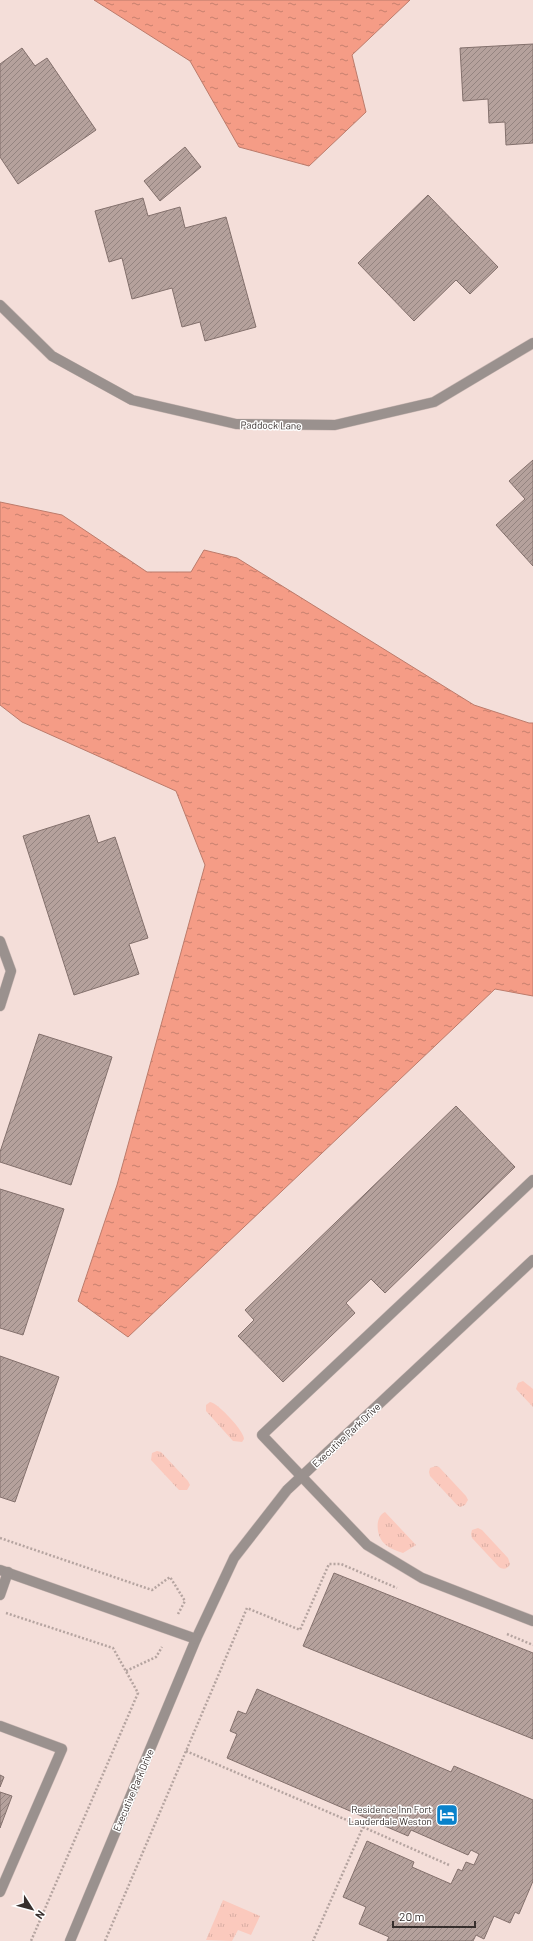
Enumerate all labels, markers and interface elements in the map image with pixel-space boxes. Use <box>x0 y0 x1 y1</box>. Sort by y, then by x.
street label: Paddock Lane <box>240 418 302 432</box>
street label: Executive Park Drive <box>310 1400 382 1470</box>
street label: Executive Park Drive <box>110 1747 156 1833</box>
hotel icon: Residence Inn Fort Lauderdale Weston <box>434 1802 460 1828</box>
place label: Residence Inn Fort Lauderdale Weston <box>349 1803 432 1827</box>
north arrow <box>12 1889 52 1929</box>
scale bar <box>393 1903 475 1929</box>
text: N <box>33 1908 48 1922</box>
text: 20 m <box>399 1909 425 1923</box>

